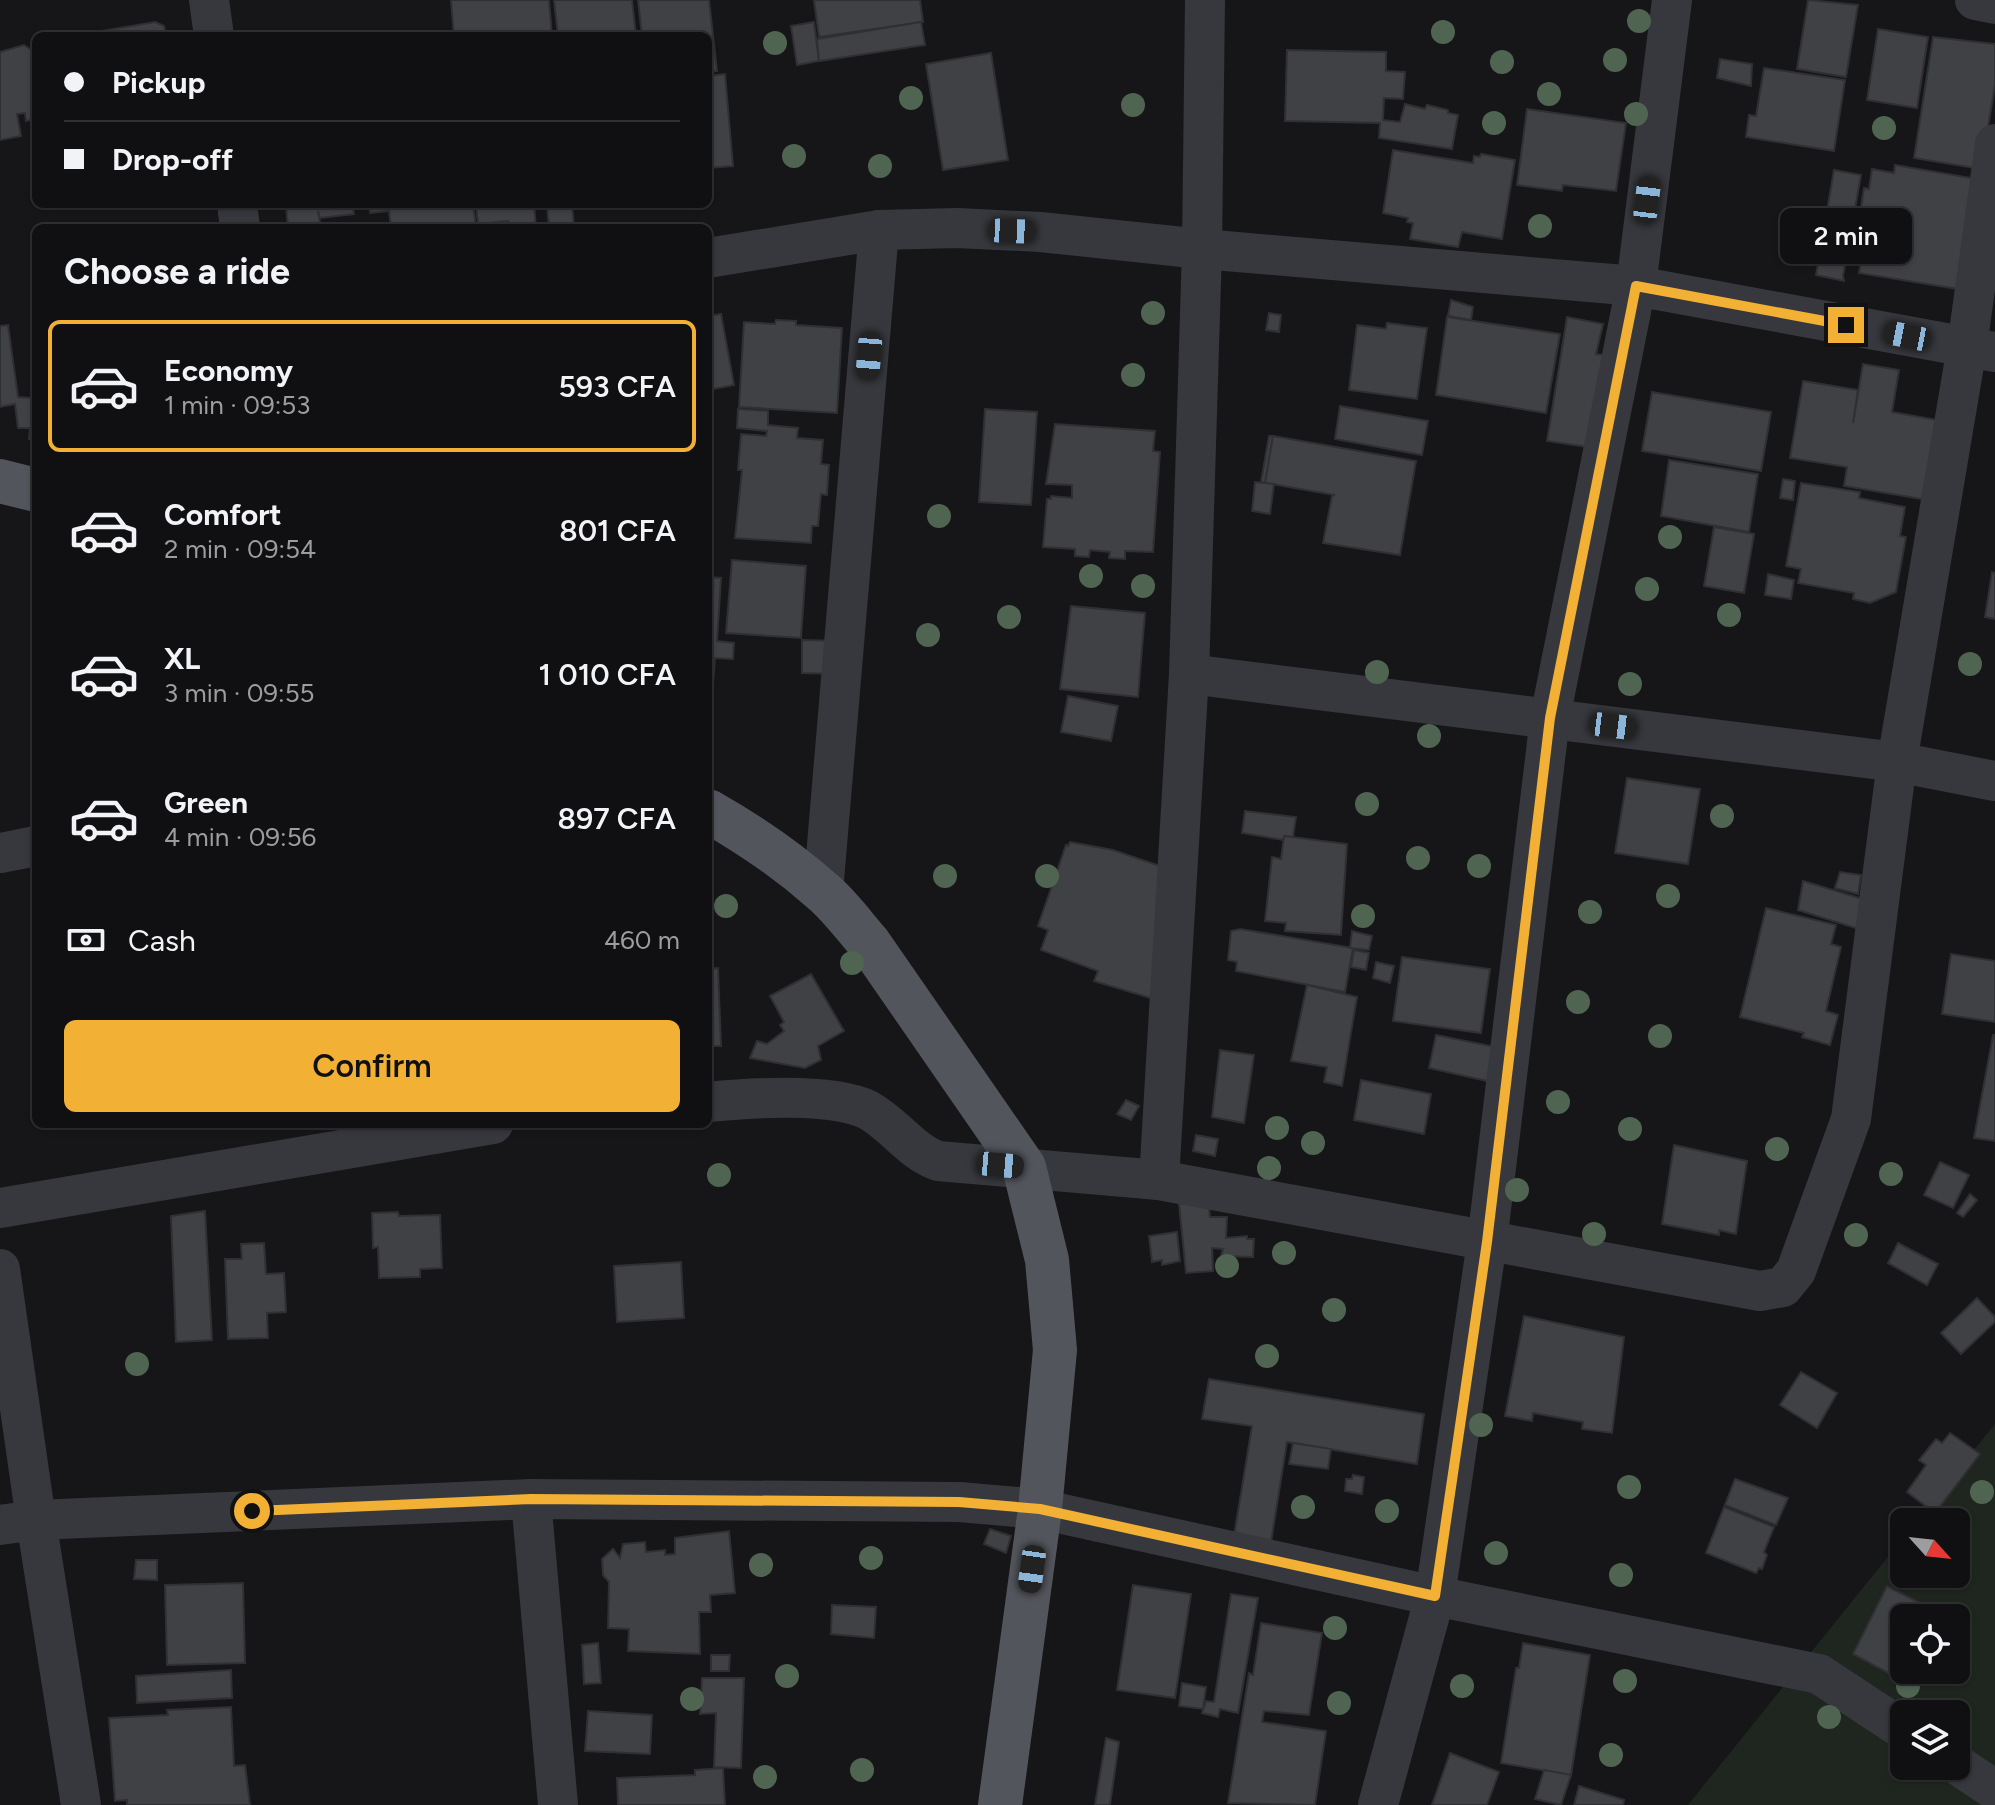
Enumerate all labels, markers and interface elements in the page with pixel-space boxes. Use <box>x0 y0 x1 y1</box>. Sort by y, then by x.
text: Pickup <box>112 64 206 101</box>
text: Drop-off <box>112 141 233 178</box>
car <box>1632 175 1662 225</box>
callout: 2 min <box>1780 209 1912 265</box>
car <box>988 218 1036 244</box>
text: 2 min <box>1814 220 1878 252</box>
text: Choose a ride <box>64 250 290 293</box>
route end <box>1828 307 1864 343</box>
car <box>1881 320 1933 352</box>
car <box>855 331 883 381</box>
icon: car <box>68 350 140 422</box>
text: Economy <box>164 352 293 389</box>
text: 593 CFA <box>559 368 676 405</box>
text: 1 min · 09:53 <box>164 389 310 421</box>
icon: car <box>68 494 140 566</box>
text: Comfort <box>164 496 282 533</box>
text: 801 CFA <box>559 512 676 549</box>
text: 2 min · 09:54 <box>164 533 316 565</box>
icon: car <box>68 638 140 710</box>
text: XL <box>164 640 200 677</box>
text: 1 010 CFA <box>539 656 676 693</box>
text: 3 min · 09:55 <box>164 677 315 709</box>
car <box>1588 711 1638 741</box>
icon: car <box>68 782 140 854</box>
text: Green <box>164 784 248 821</box>
text: 897 CFA <box>558 800 676 837</box>
text: 4 min · 09:56 <box>164 821 316 853</box>
icon: cash <box>64 918 108 962</box>
text: Cash <box>128 922 196 959</box>
text: 460 m <box>604 924 680 956</box>
button: Confirm <box>64 1020 680 1112</box>
car <box>975 1151 1025 1179</box>
route start <box>234 1493 270 1529</box>
north arrow <box>1890 1508 1970 1588</box>
map controls <box>1890 1508 1970 1780</box>
car <box>1017 1544 1047 1594</box>
button: locate <box>1890 1604 1970 1684</box>
button: layers <box>1890 1700 1970 1780</box>

